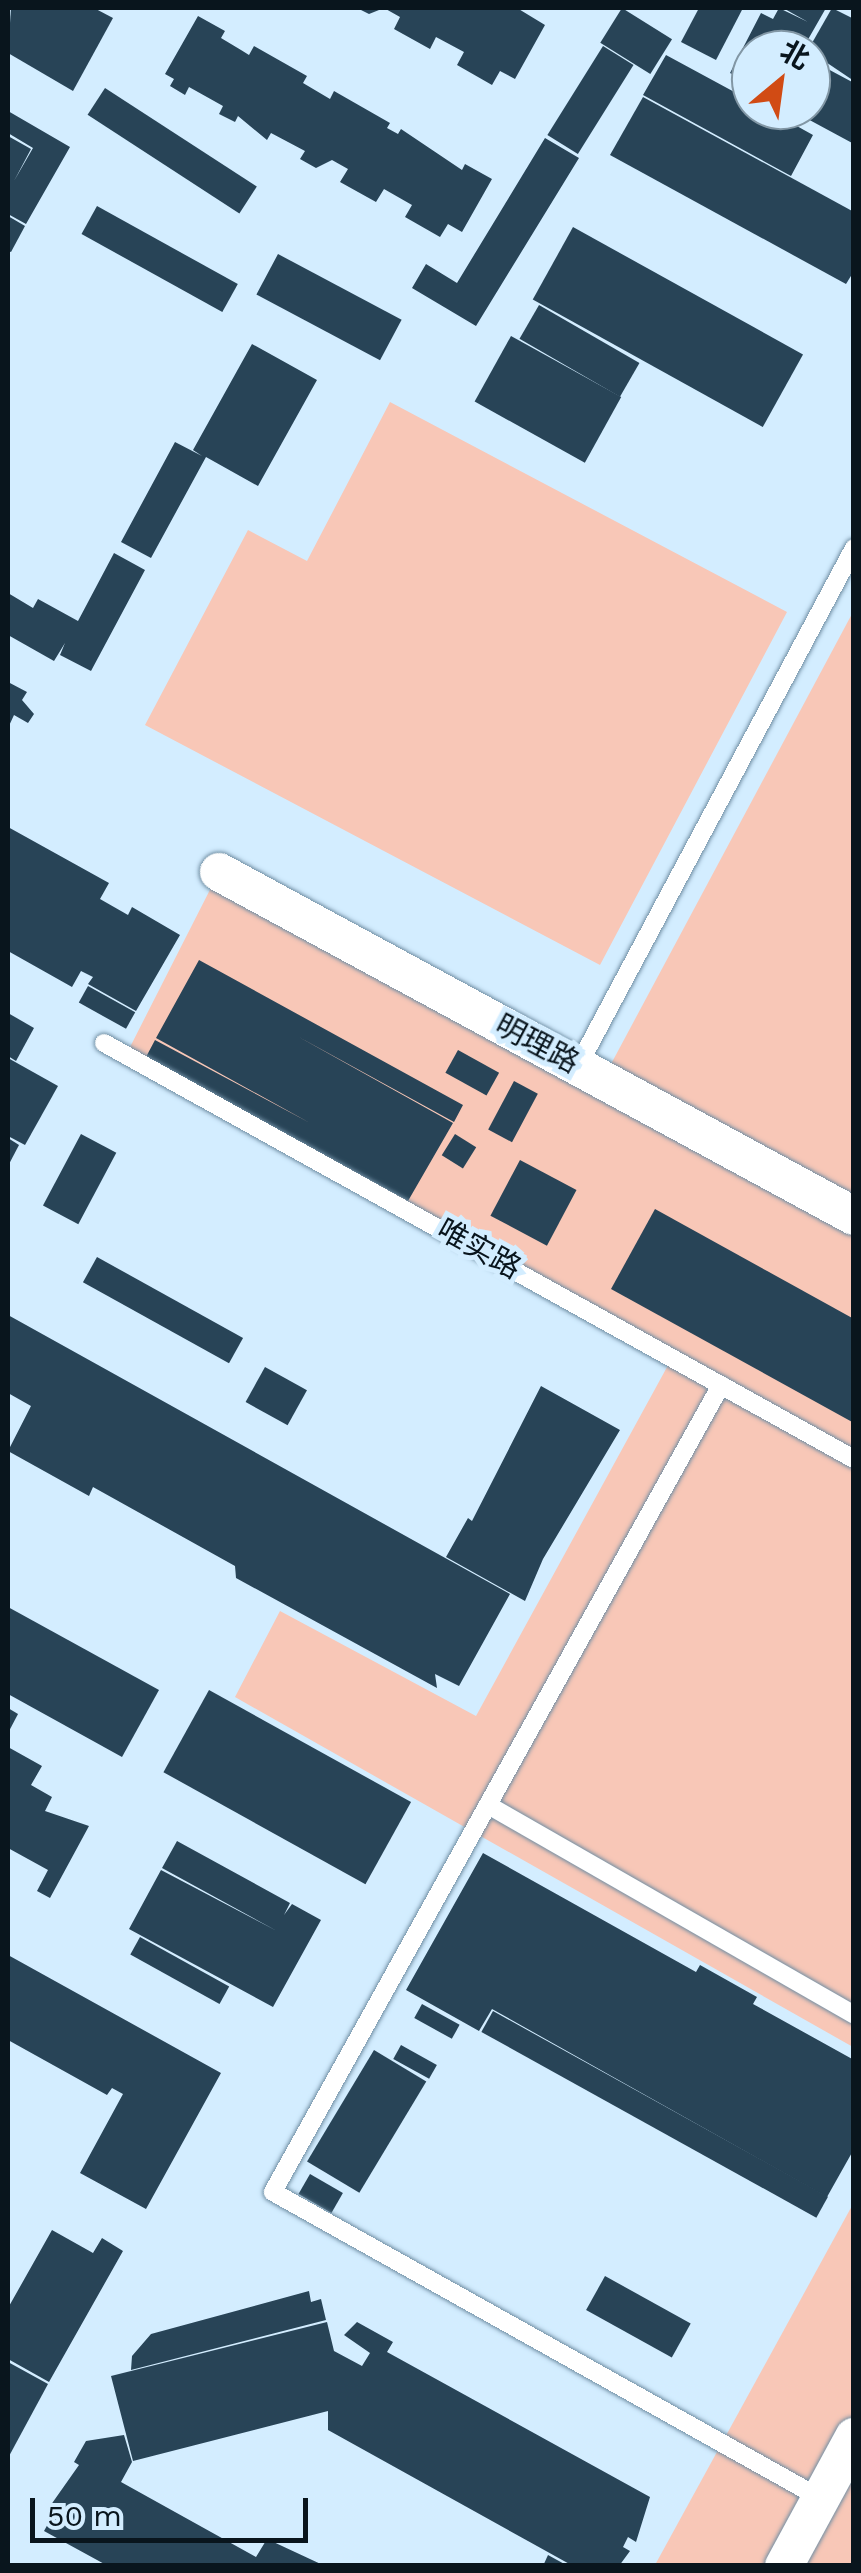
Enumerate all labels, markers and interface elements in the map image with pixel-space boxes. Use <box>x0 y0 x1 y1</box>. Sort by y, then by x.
north arrow <box>731 30 831 130</box>
text: 北 <box>775 34 815 76</box>
street label: 明理路 <box>489 1007 585 1081</box>
street label: 唯实路 <box>431 1211 527 1287</box>
scale bar <box>35 2478 312 2540</box>
text: 50 m <box>47 2498 122 2533</box>

